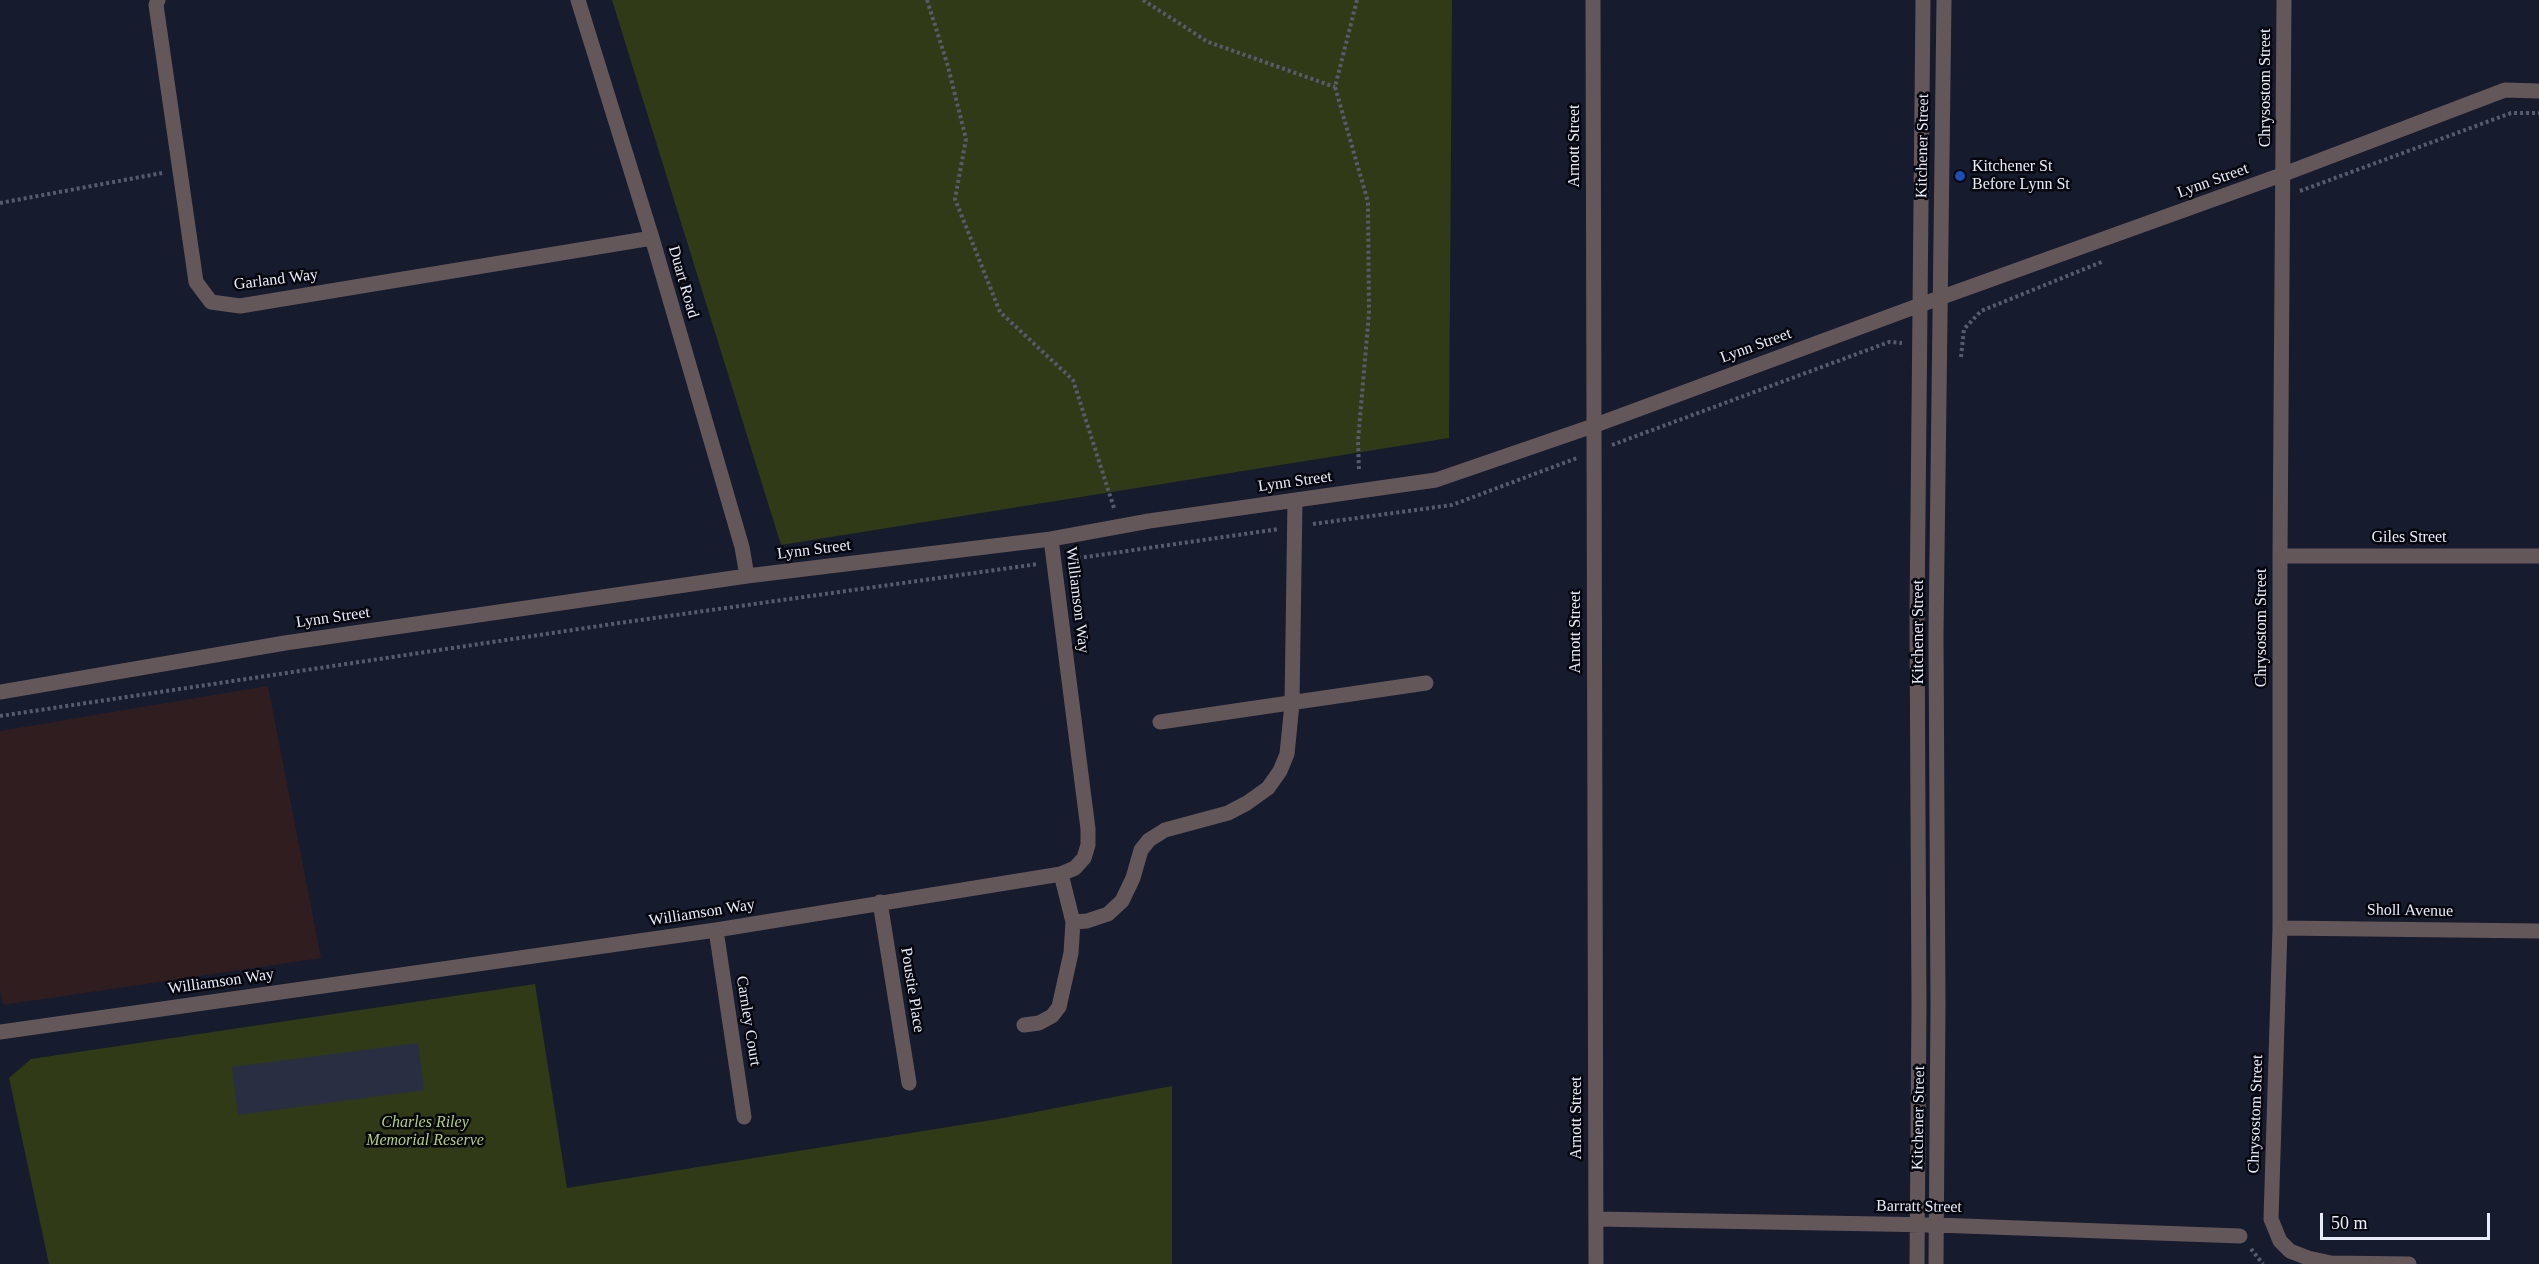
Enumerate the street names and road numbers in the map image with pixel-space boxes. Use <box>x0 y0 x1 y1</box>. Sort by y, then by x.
street label: Chrysostom Street <box>2256 29 2276 147</box>
street label: Kitchener Street <box>1912 94 1934 198</box>
street label: Arnott Street <box>1565 104 1585 188</box>
street label: Lynn Street <box>2175 159 2251 203</box>
street label: Duart Road <box>664 244 702 320</box>
street label: Garland Way <box>233 265 319 295</box>
street label: Lynn Street <box>1718 324 1794 368</box>
street label: Lynn Street <box>1257 467 1333 497</box>
street label: Giles Street <box>2371 528 2447 548</box>
street label: Lynn Street <box>776 536 852 564</box>
street label: Williamson Way <box>1061 546 1093 654</box>
street label: Chrysostom Street <box>2252 569 2272 687</box>
street label: Kitchener Street <box>1909 580 1929 684</box>
street label: Arnott Street <box>1566 590 1586 674</box>
street label: Lynn Street <box>295 603 371 633</box>
street label: Williamson Way <box>648 895 756 931</box>
street label: Sholl Avenue <box>2367 901 2453 921</box>
street label: Poustie Place <box>896 946 928 1034</box>
street label: Williamson Way <box>167 965 275 999</box>
street label: Carnley Court <box>731 975 765 1067</box>
street label: Chrysostom Street <box>2244 1054 2268 1174</box>
street label: Kitchener Street <box>1908 1066 1930 1170</box>
street label: Arnott Street <box>1567 1076 1587 1160</box>
street label: Barratt Street <box>1876 1197 1962 1217</box>

